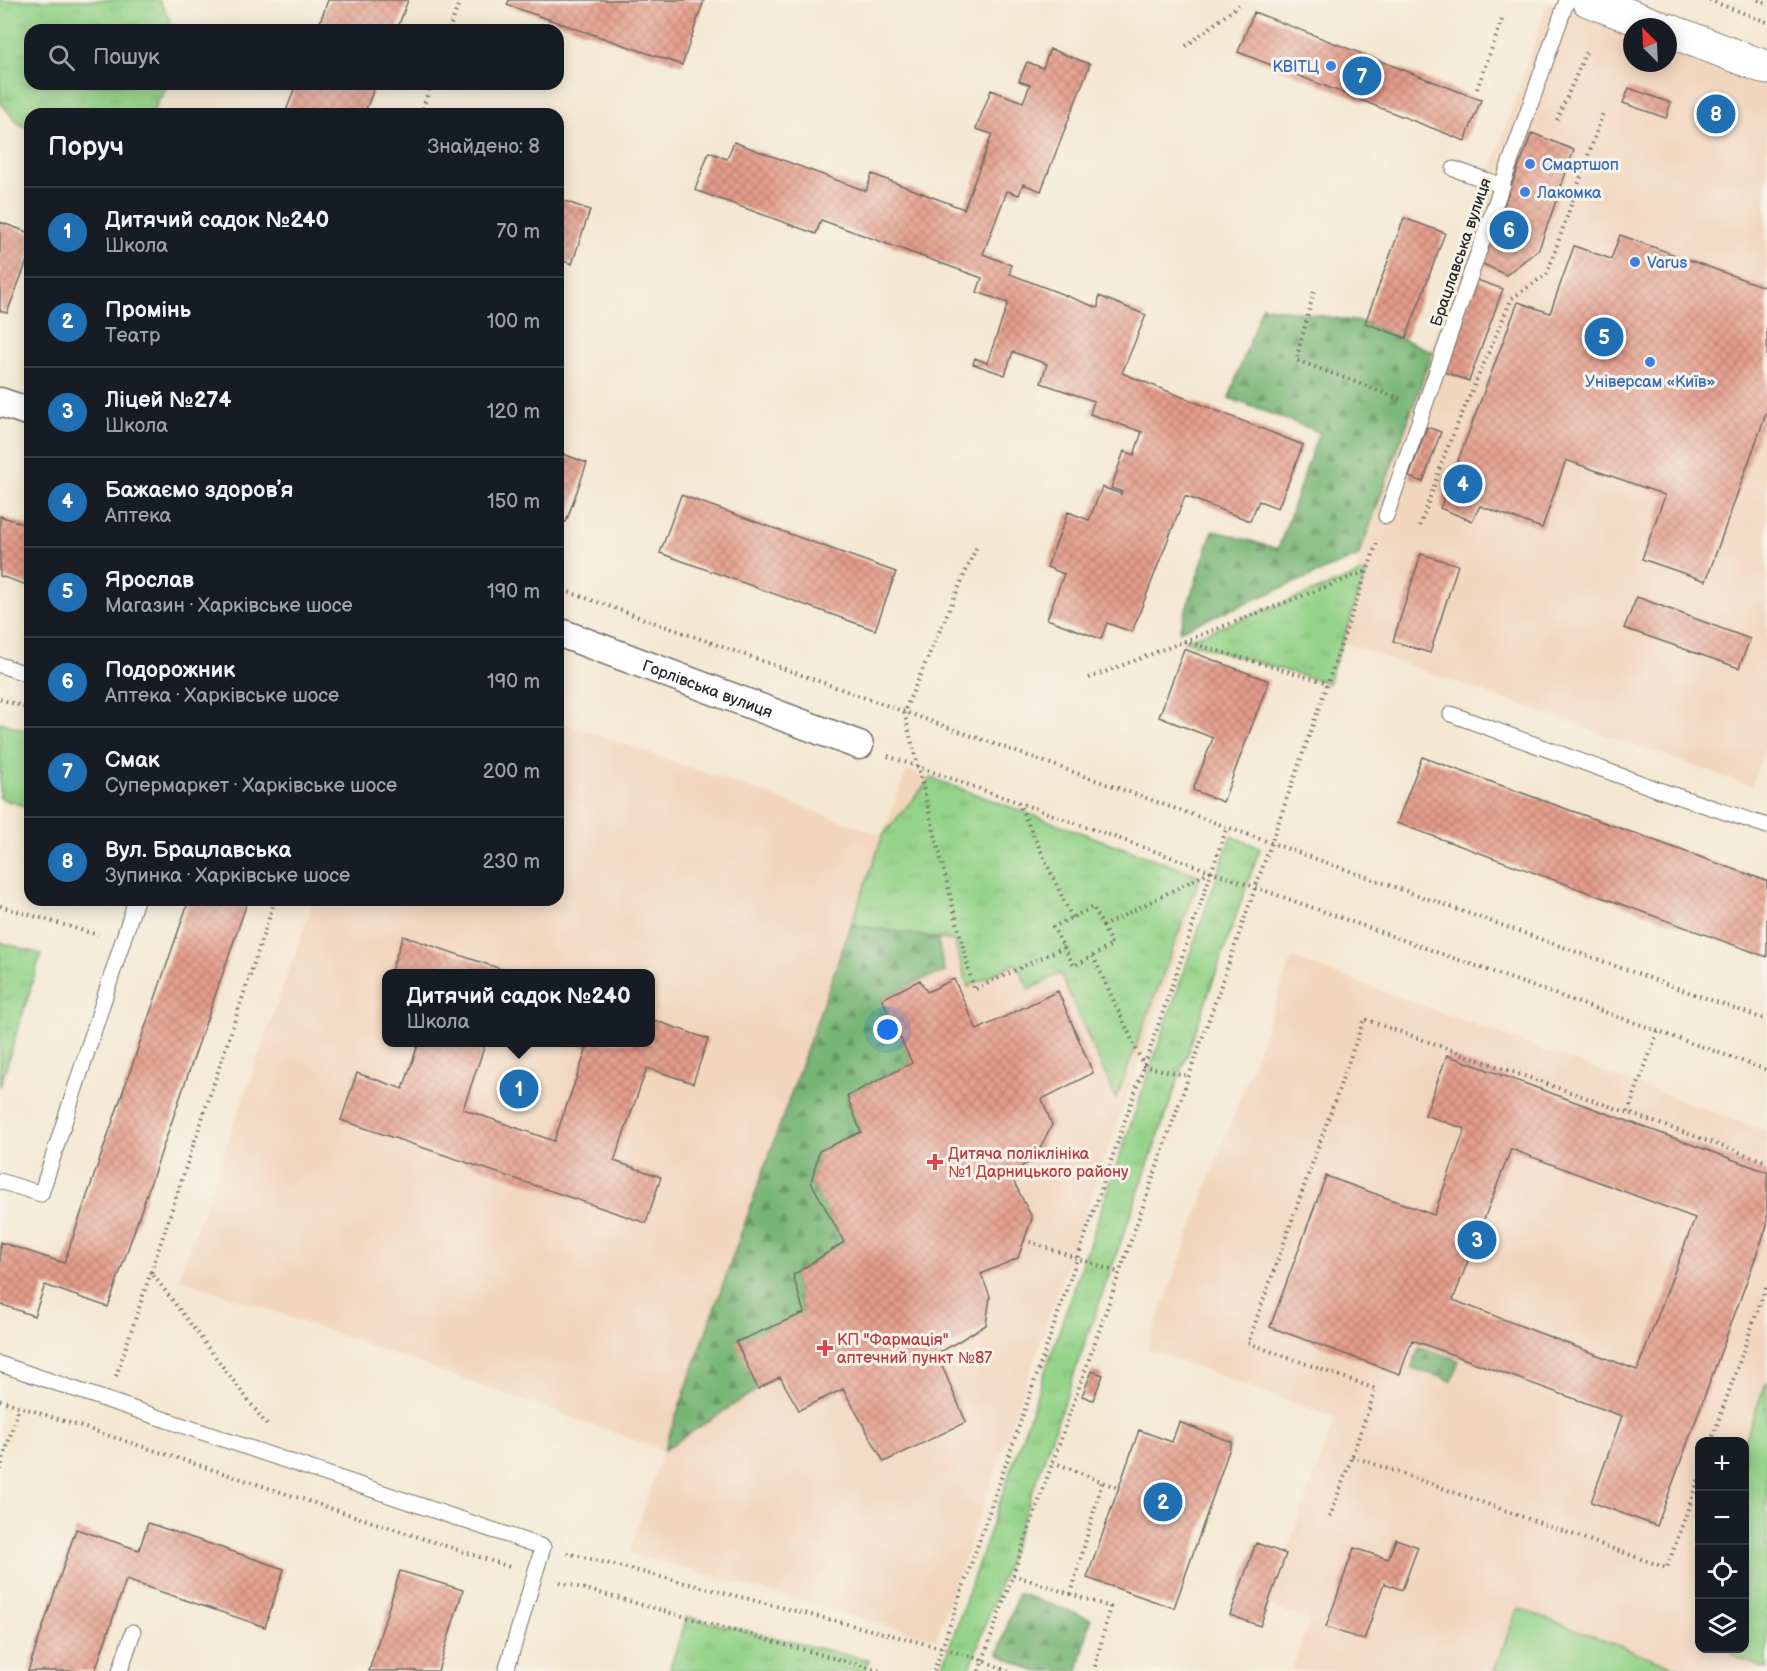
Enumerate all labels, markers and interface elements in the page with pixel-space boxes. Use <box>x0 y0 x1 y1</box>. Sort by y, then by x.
north arrow <box>1623 18 1677 72</box>
search box <box>24 24 564 90</box>
icon: search <box>45 41 78 74</box>
text: Пошук <box>93 44 160 71</box>
pin: 7 <box>1342 54 1382 98</box>
place label: КВІТЦ <box>1272 58 1320 77</box>
marker: КВІТЦ <box>1324 59 1338 73</box>
pin: 8 <box>1696 92 1736 136</box>
text: Поруч <box>48 132 124 163</box>
text: Знайдено: 8 <box>428 135 540 159</box>
place label: Смартшоп <box>1542 156 1619 175</box>
marker: Смартшоп <box>1523 157 1537 171</box>
street label: Брацлавська вулиця <box>1427 176 1496 329</box>
place label: Лакомка <box>1536 184 1602 203</box>
marker: Лакомка <box>1518 185 1532 199</box>
text: Дитячий садок №240 <box>105 207 329 234</box>
pin: 6 <box>1490 208 1528 252</box>
text: 1 <box>63 220 72 244</box>
text: 70 m <box>496 220 540 244</box>
text: Школа <box>105 234 168 258</box>
place label: Varus <box>1647 254 1687 273</box>
marker: Varus <box>1628 255 1642 269</box>
text: Промінь <box>105 297 191 324</box>
text: 2 <box>62 310 73 334</box>
text: 100 m <box>487 310 540 334</box>
pin: 5 <box>1584 314 1624 360</box>
text: Театр <box>105 324 160 348</box>
marker: Універсам «Київ» <box>1643 355 1657 369</box>
place label: Універсам «Київ» <box>1585 373 1715 392</box>
text: Ліцей №274 <box>105 387 231 414</box>
text: 3 <box>62 400 73 424</box>
text: 120 m <box>487 400 540 424</box>
text: Школа <box>105 414 168 438</box>
pin: 4 <box>1444 462 1482 506</box>
text: Бажаємо здоровʼя <box>105 477 294 504</box>
text: 4 <box>62 490 73 514</box>
text: 150 m <box>487 490 540 514</box>
text: Аптека <box>105 504 171 528</box>
text: Ярослав <box>105 567 194 594</box>
text: 5 <box>62 580 73 604</box>
text: 190 m <box>487 580 540 604</box>
text: Магазин · Харківське шосе <box>105 594 353 618</box>
text: Подорожник <box>105 657 235 684</box>
street label: Горлівська вулиця <box>640 657 775 723</box>
text: 6 <box>61 670 74 694</box>
text: 190 m <box>487 670 540 694</box>
text: Аптека · Харківське шосе <box>105 684 339 708</box>
text: Смак <box>105 747 160 774</box>
text: 7 <box>62 760 73 784</box>
text: 200 m <box>483 760 540 784</box>
text: Супермаркет · Харківське шосе <box>105 774 397 798</box>
text: Вул. Брацлавська <box>105 837 291 864</box>
text: 8 <box>61 850 74 874</box>
text: 230 m <box>483 850 540 874</box>
text: Зупинка · Харківське шосе <box>105 864 350 888</box>
popup <box>382 969 655 1047</box>
text: Дитячий садок №240 <box>406 983 631 1010</box>
text: Школа <box>406 1010 470 1034</box>
your location <box>873 1015 902 1044</box>
pin: 1 <box>500 1066 538 1112</box>
place label: Дитяча поліклініка №1 Дарницького району <box>948 1145 1129 1182</box>
marker: Дитяча поліклініка №1 Дарницького району <box>926 1153 944 1171</box>
pin: 3 <box>1458 1218 1496 1262</box>
place label: КП "Фармація" аптечний пункт №87 <box>837 1331 992 1368</box>
marker: КП "Фармація" аптечний пункт №87 <box>818 1341 832 1355</box>
map controls <box>1695 1437 1749 1653</box>
button: + <box>1695 1437 1749 1491</box>
pin: 2 <box>1144 1480 1182 1524</box>
button: − <box>1695 1491 1749 1545</box>
button: locate <box>1695 1545 1749 1599</box>
button: layers <box>1695 1599 1749 1653</box>

